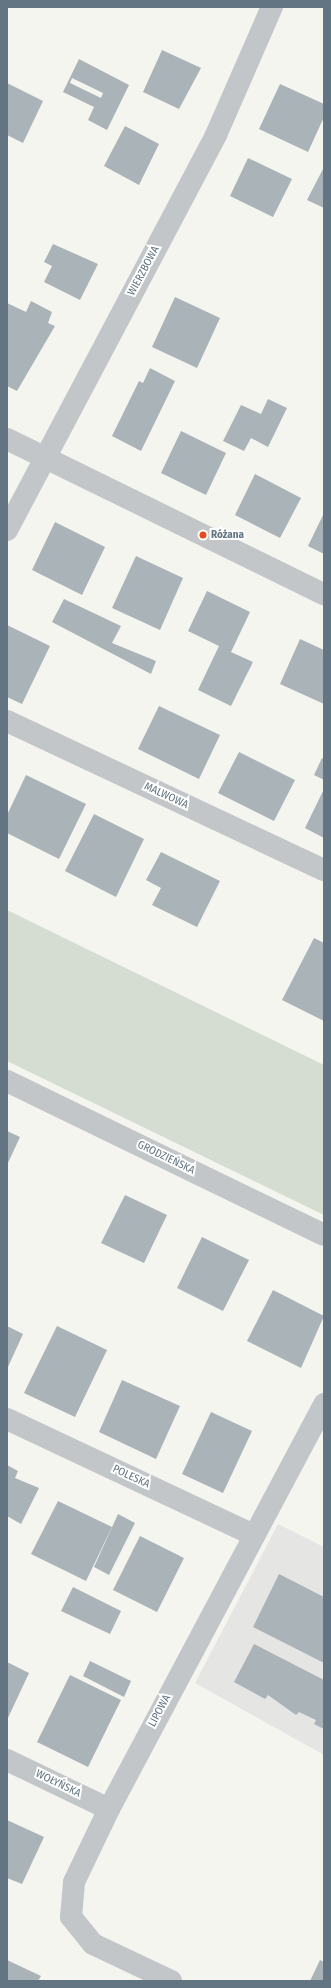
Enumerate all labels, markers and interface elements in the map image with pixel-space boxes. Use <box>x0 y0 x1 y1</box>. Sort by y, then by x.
street label: WIERZBOWA <box>125 244 163 298</box>
place label: Różana <box>211 528 244 542</box>
marker: Różana <box>198 530 208 540</box>
street label: MALWOWA <box>142 780 190 812</box>
street label: GRODZIEŃSKA <box>135 1138 197 1178</box>
street label: POLESKA <box>110 1463 152 1491</box>
street label: LIPOWA <box>146 1693 174 1729</box>
street label: WOŁYŃSKA <box>33 1767 83 1801</box>

